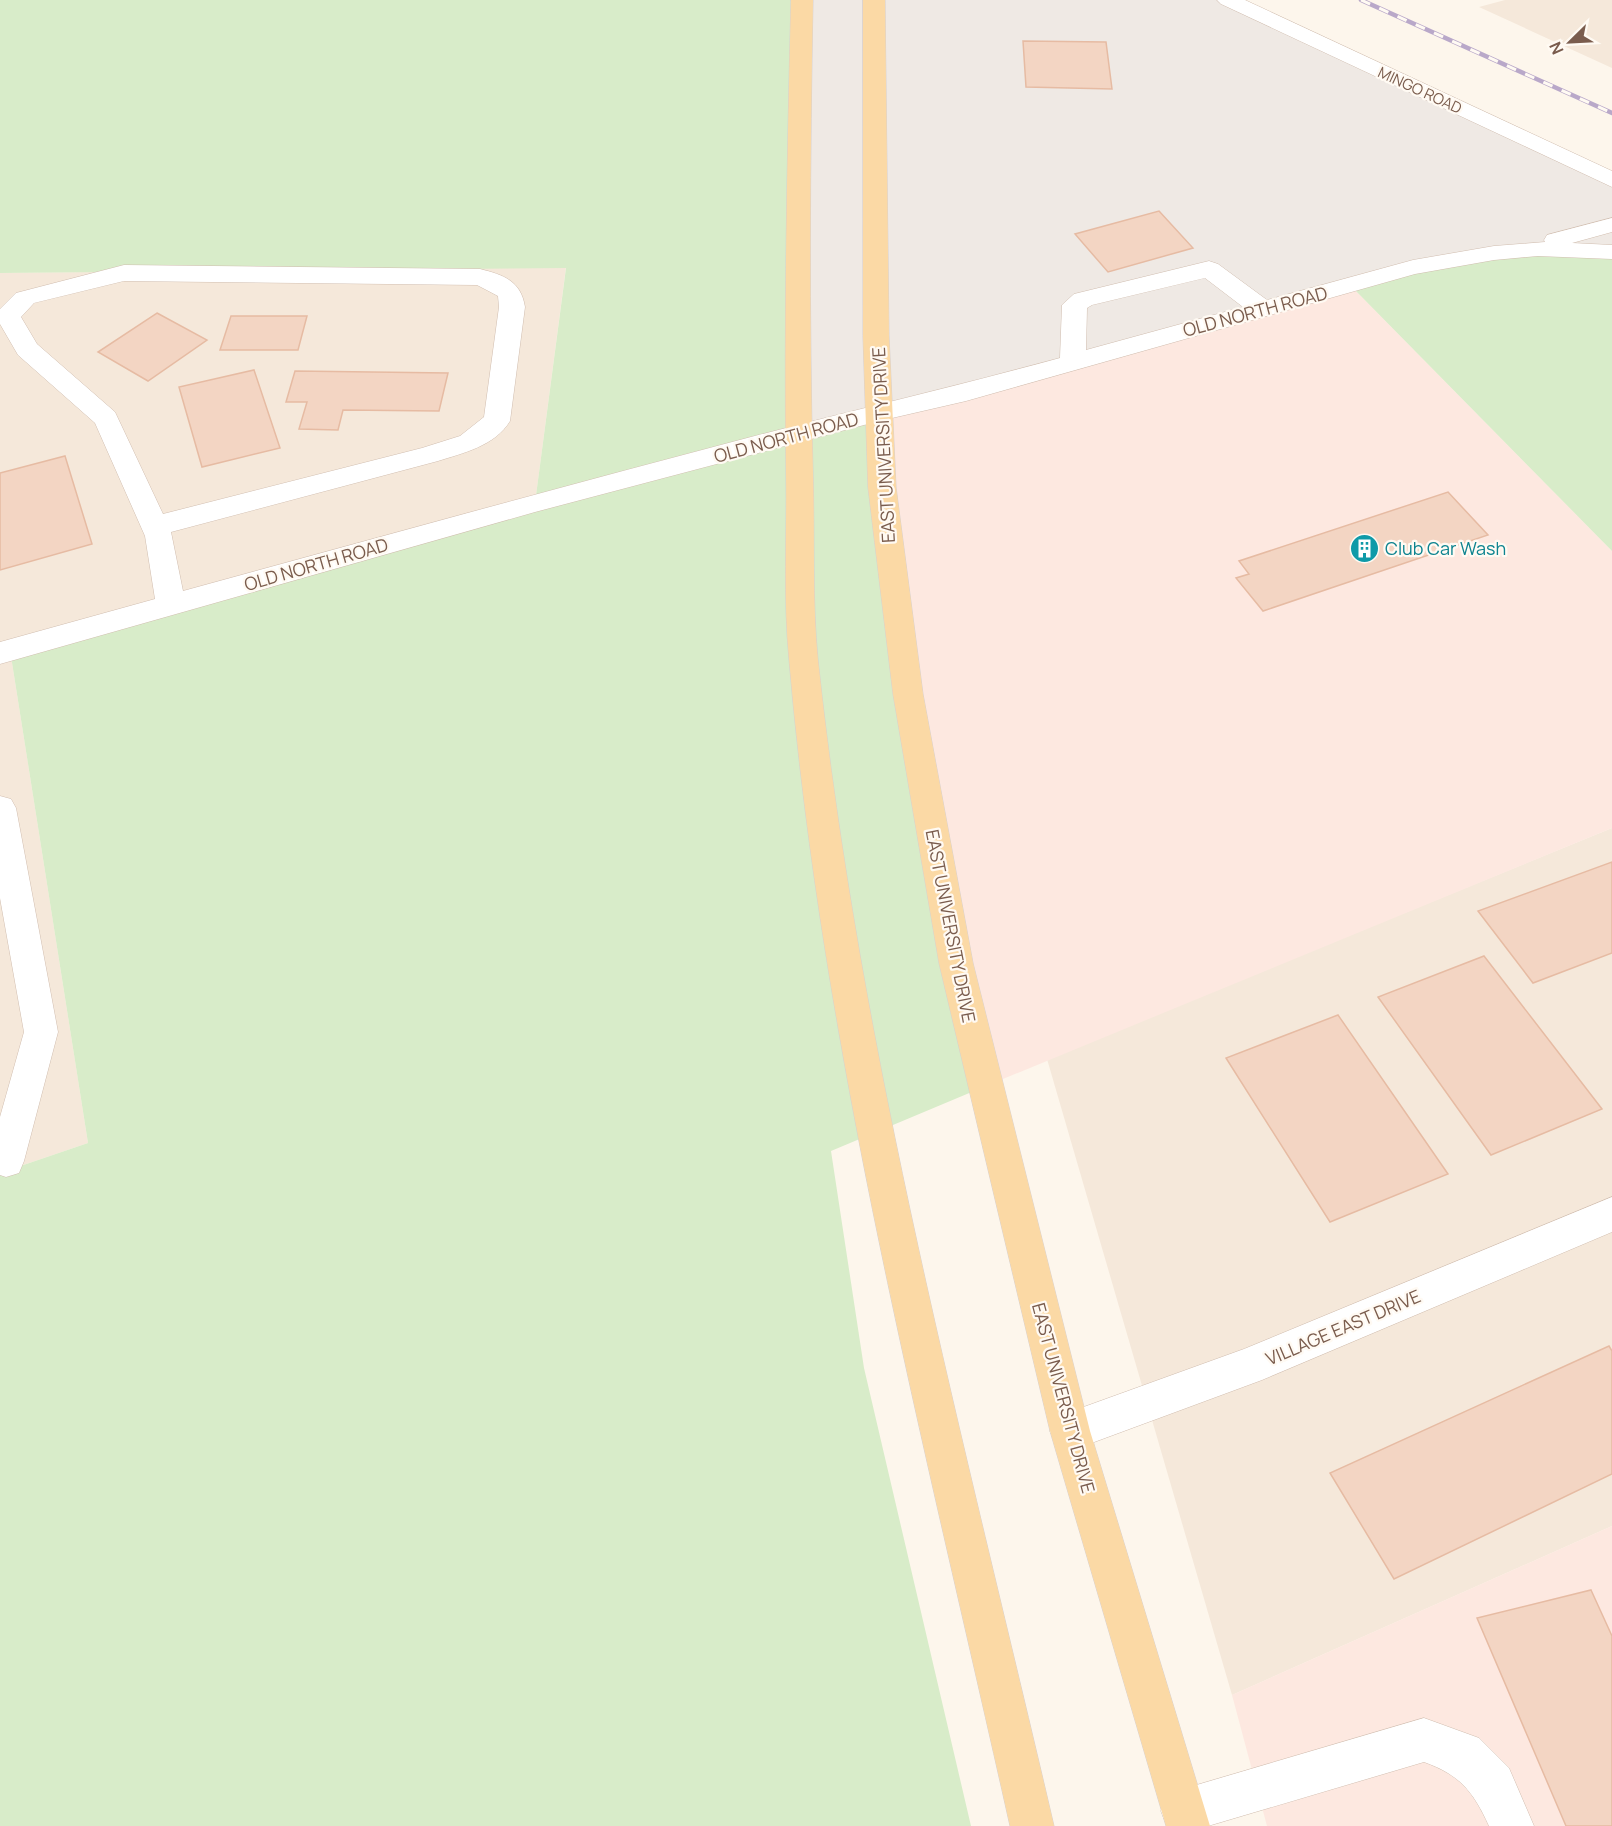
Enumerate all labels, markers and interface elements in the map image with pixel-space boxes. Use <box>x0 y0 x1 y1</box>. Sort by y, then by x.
north arrow <box>1540 12 1600 72</box>
text: N <box>1544 38 1569 58</box>
street label: MINGO ROAD <box>1375 61 1465 119</box>
street label: OLD NORTH ROAD <box>1180 280 1330 342</box>
street label: EAST UNIVERSITY DRIVE <box>866 346 900 544</box>
street label: OLD NORTH ROAD <box>711 406 861 468</box>
street label: OLD NORTH ROAD <box>241 532 391 596</box>
building icon: Club Car Wash <box>1348 532 1380 564</box>
place label: Club Car Wash <box>1385 536 1506 560</box>
street label: EAST UNIVERSITY DRIVE <box>921 827 981 1025</box>
street label: VILLAGE EAST DRIVE <box>1262 1284 1424 1370</box>
street label: EAST UNIVERSITY DRIVE <box>1027 1300 1101 1496</box>

